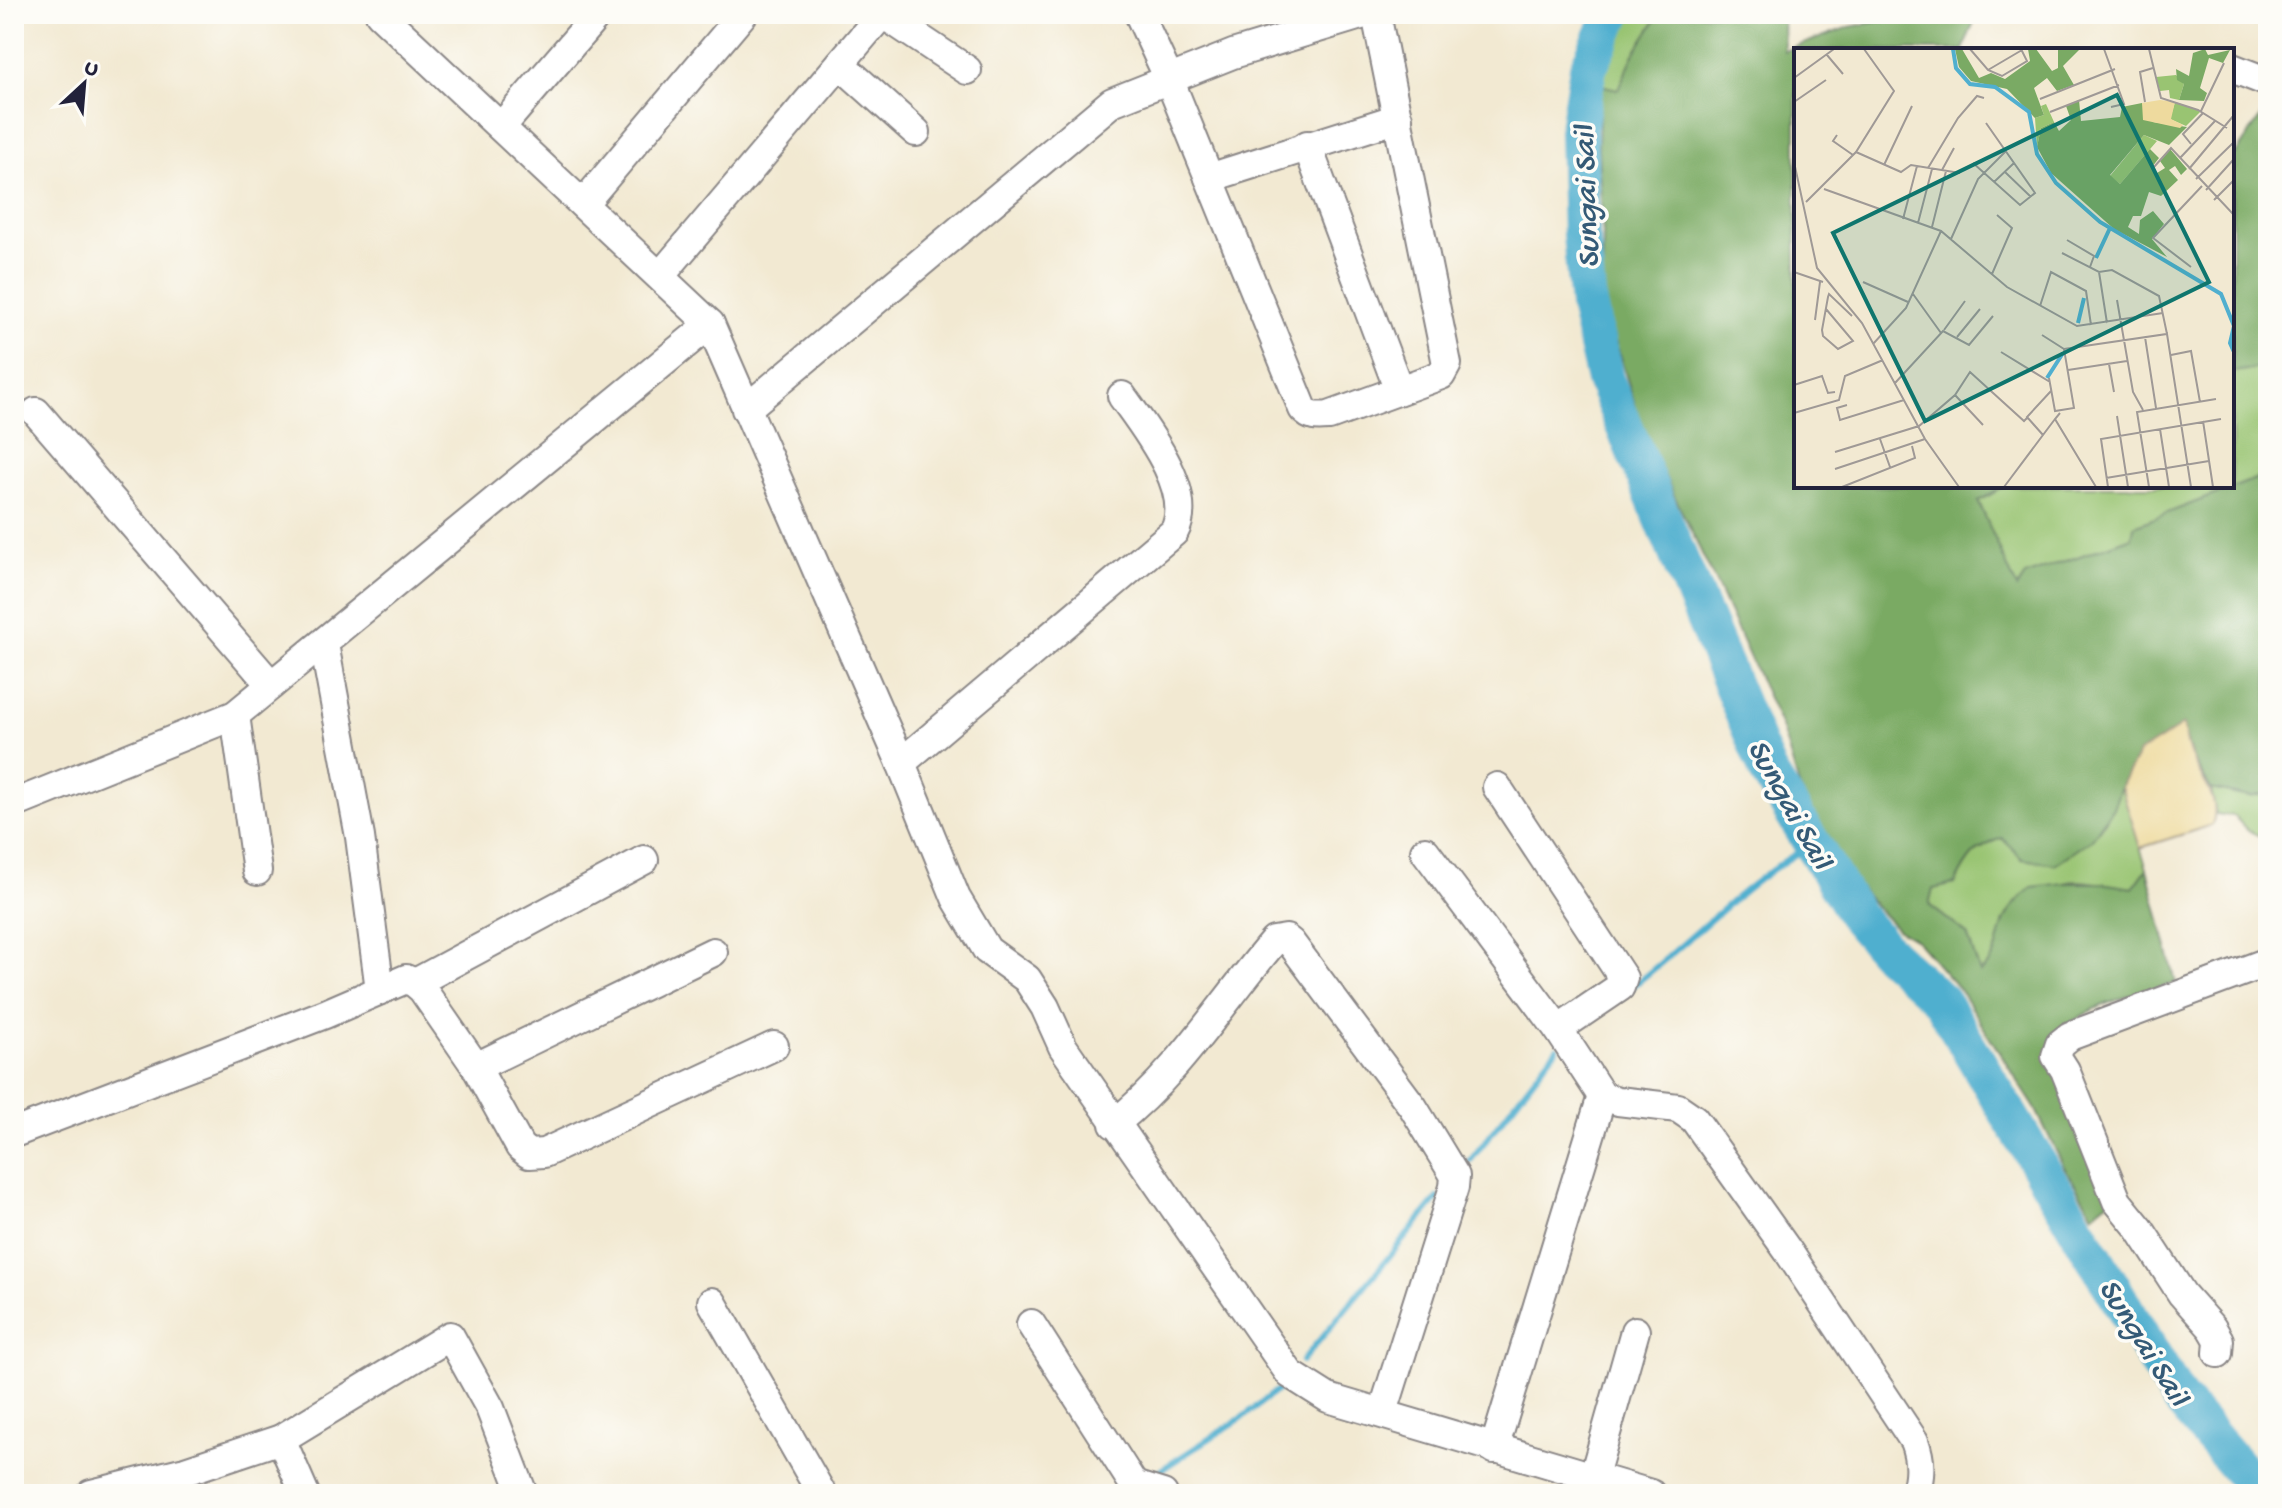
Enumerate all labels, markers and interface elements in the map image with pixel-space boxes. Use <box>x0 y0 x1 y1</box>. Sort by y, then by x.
north arrow <box>44 44 124 124</box>
inset map <box>1794 48 2234 488</box>
text: U <box>80 55 103 84</box>
water label: Sungai Sail <box>1567 123 1610 269</box>
water label: Sungai Sail <box>1737 734 1840 879</box>
water label: Sungai Sail <box>2088 1273 2197 1416</box>

